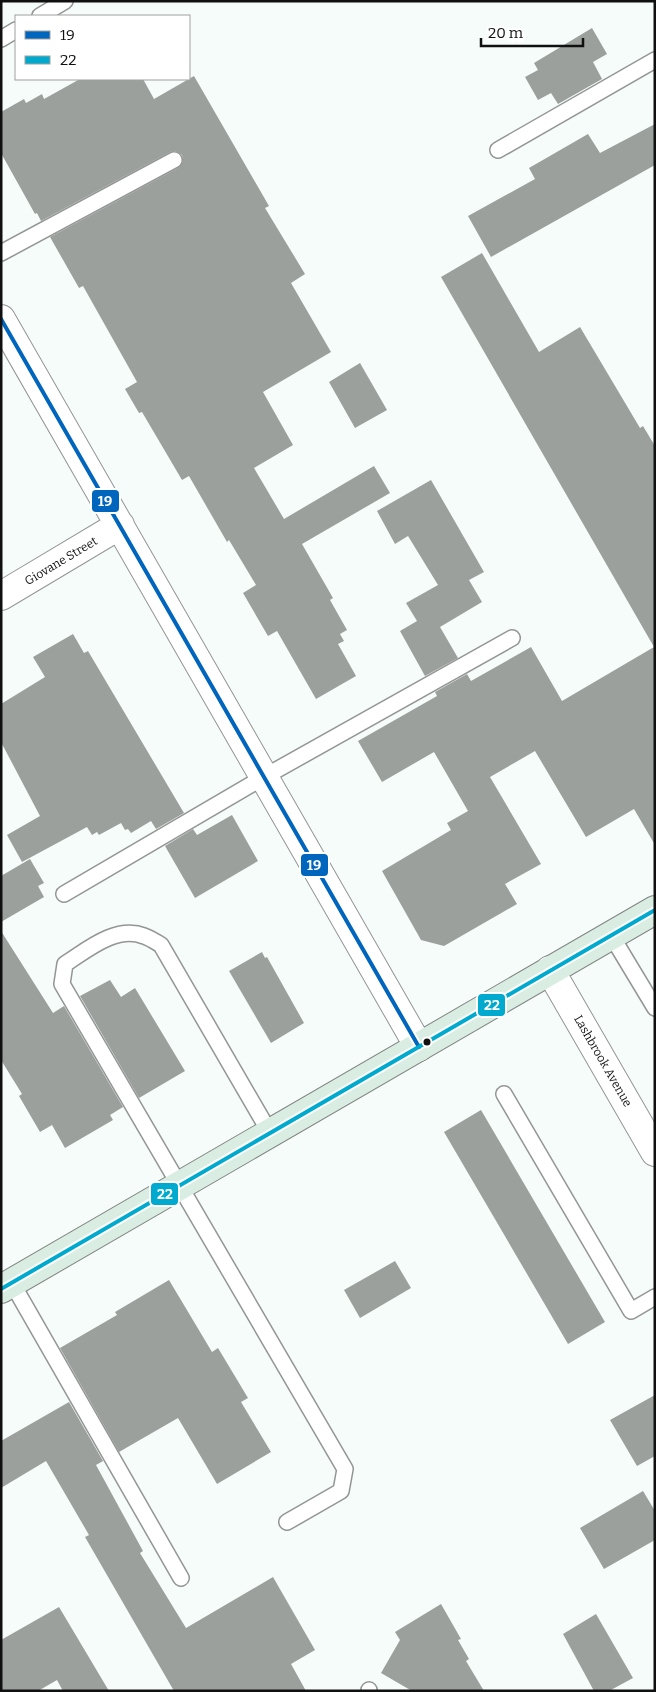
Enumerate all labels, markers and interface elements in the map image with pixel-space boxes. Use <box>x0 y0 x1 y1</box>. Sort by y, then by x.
legend <box>15 15 190 80</box>
scale bar <box>481 15 584 47</box>
text: 20 m <box>488 24 524 42</box>
text: 19 <box>60 26 75 44</box>
text: 22 <box>60 51 76 69</box>
line badge: 19 <box>91 489 120 513</box>
text: 19 <box>98 493 112 510</box>
street label: Giovane Street <box>22 533 100 588</box>
line badge: 19 <box>300 853 329 877</box>
text: 19 <box>307 857 321 874</box>
line badge: 22 <box>477 993 506 1017</box>
text: 22 <box>484 997 500 1014</box>
street label: Lashbrook Avenue <box>571 1013 635 1109</box>
unlabelled marker <box>422 1037 432 1047</box>
line badge: 22 <box>150 1182 179 1206</box>
text: 22 <box>157 1186 173 1203</box>

